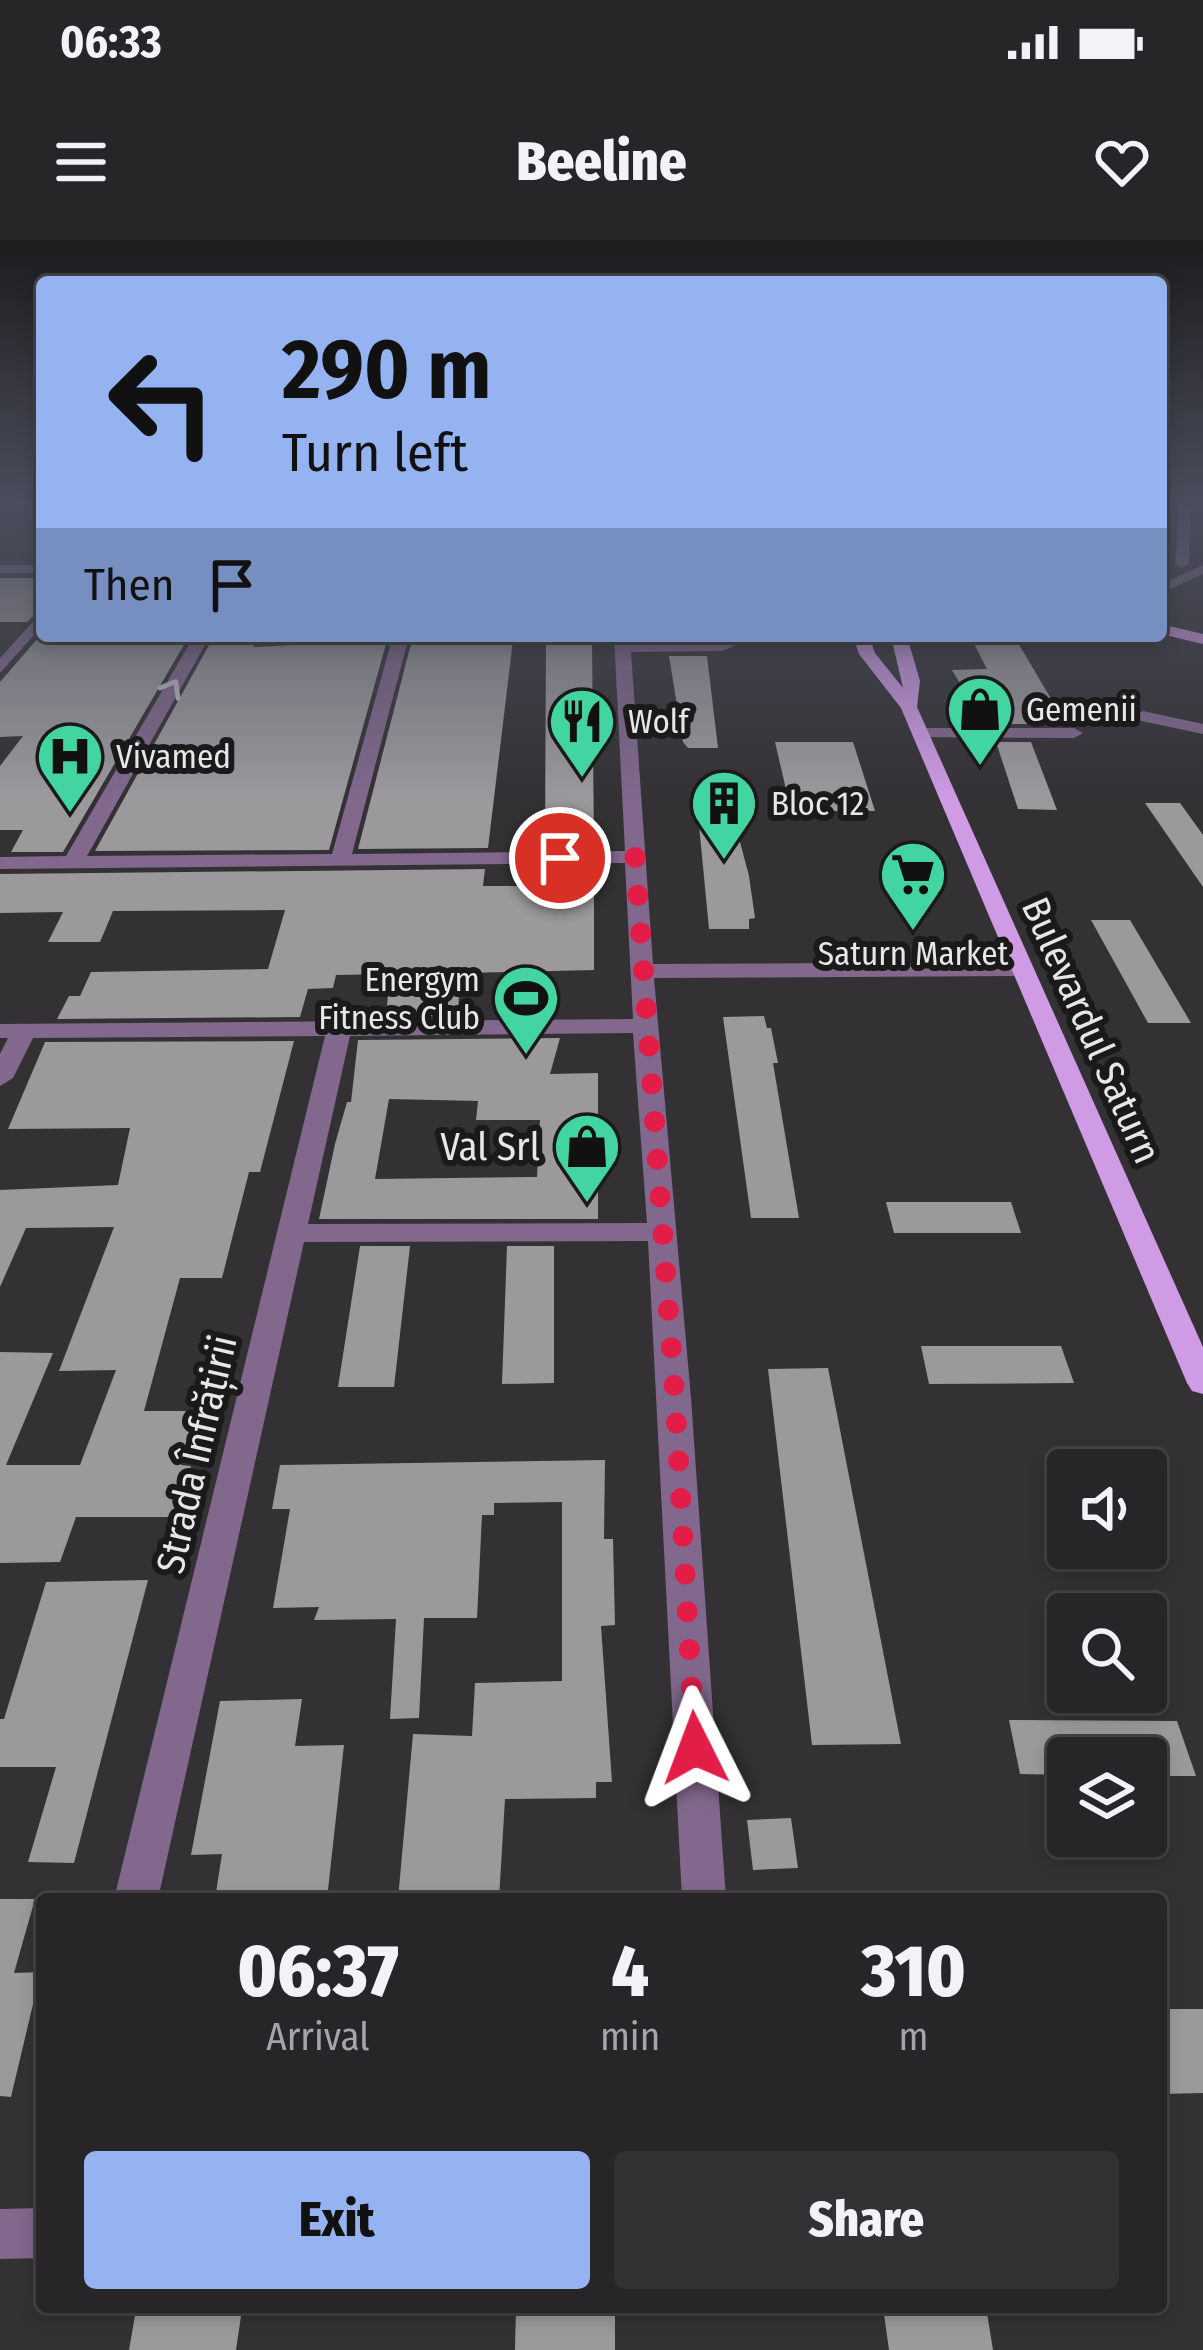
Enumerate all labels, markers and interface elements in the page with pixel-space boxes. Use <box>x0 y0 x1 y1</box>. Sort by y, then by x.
text: 06:33 <box>60 15 162 69</box>
icon: menu <box>48 129 114 195</box>
icon: heart <box>1089 129 1155 195</box>
text: Beeline <box>516 130 687 194</box>
text: 290 m <box>282 319 491 420</box>
icon: left <box>84 324 240 480</box>
text: Turn left <box>282 421 468 485</box>
icon: arrive <box>199 552 265 618</box>
text: Then <box>84 558 175 612</box>
shop icon: Gemenii <box>945 674 1015 768</box>
one-way arrow <box>158 679 181 700</box>
restaurant icon: Wolf <box>547 686 617 780</box>
place label: Gemenii <box>1026 690 1137 730</box>
place label: Wolf <box>628 702 690 742</box>
hospital icon: Vivamed <box>35 721 105 815</box>
place label: Vivamed <box>116 737 231 777</box>
building icon: Bloc 12 <box>689 768 759 862</box>
place label: Bloc 12 <box>771 784 864 824</box>
pin <box>509 807 611 909</box>
icon: arrive <box>527 825 593 891</box>
supermarket icon: Saturn Market <box>878 839 948 933</box>
street label: Bulevardul Saturn <box>1012 890 1170 1170</box>
place label: Saturn Market <box>818 934 1008 974</box>
place label: Energym Fitness Club <box>318 960 480 1038</box>
sports icon: Energym Fitness Club <box>491 963 561 1057</box>
shop icon: Val Srl <box>552 1111 622 1205</box>
place label: Val Srl <box>440 1124 540 1170</box>
street label: Strada Înfrățirii <box>147 1331 249 1578</box>
map controls <box>1047 1449 1167 1857</box>
button: sound <box>1047 1449 1167 1569</box>
button: search <box>1047 1593 1167 1713</box>
position arrow <box>632 1685 758 1811</box>
button: layers <box>1047 1737 1167 1857</box>
text: 06:37 <box>237 1929 399 2015</box>
text: 4 <box>611 1929 649 2015</box>
text: 310 <box>861 1929 966 2015</box>
text: Arrival <box>266 2014 370 2060</box>
text: min <box>600 2014 660 2060</box>
text: m <box>899 2014 929 2060</box>
button: Exit <box>84 2151 590 2289</box>
button: Share <box>614 2151 1119 2289</box>

